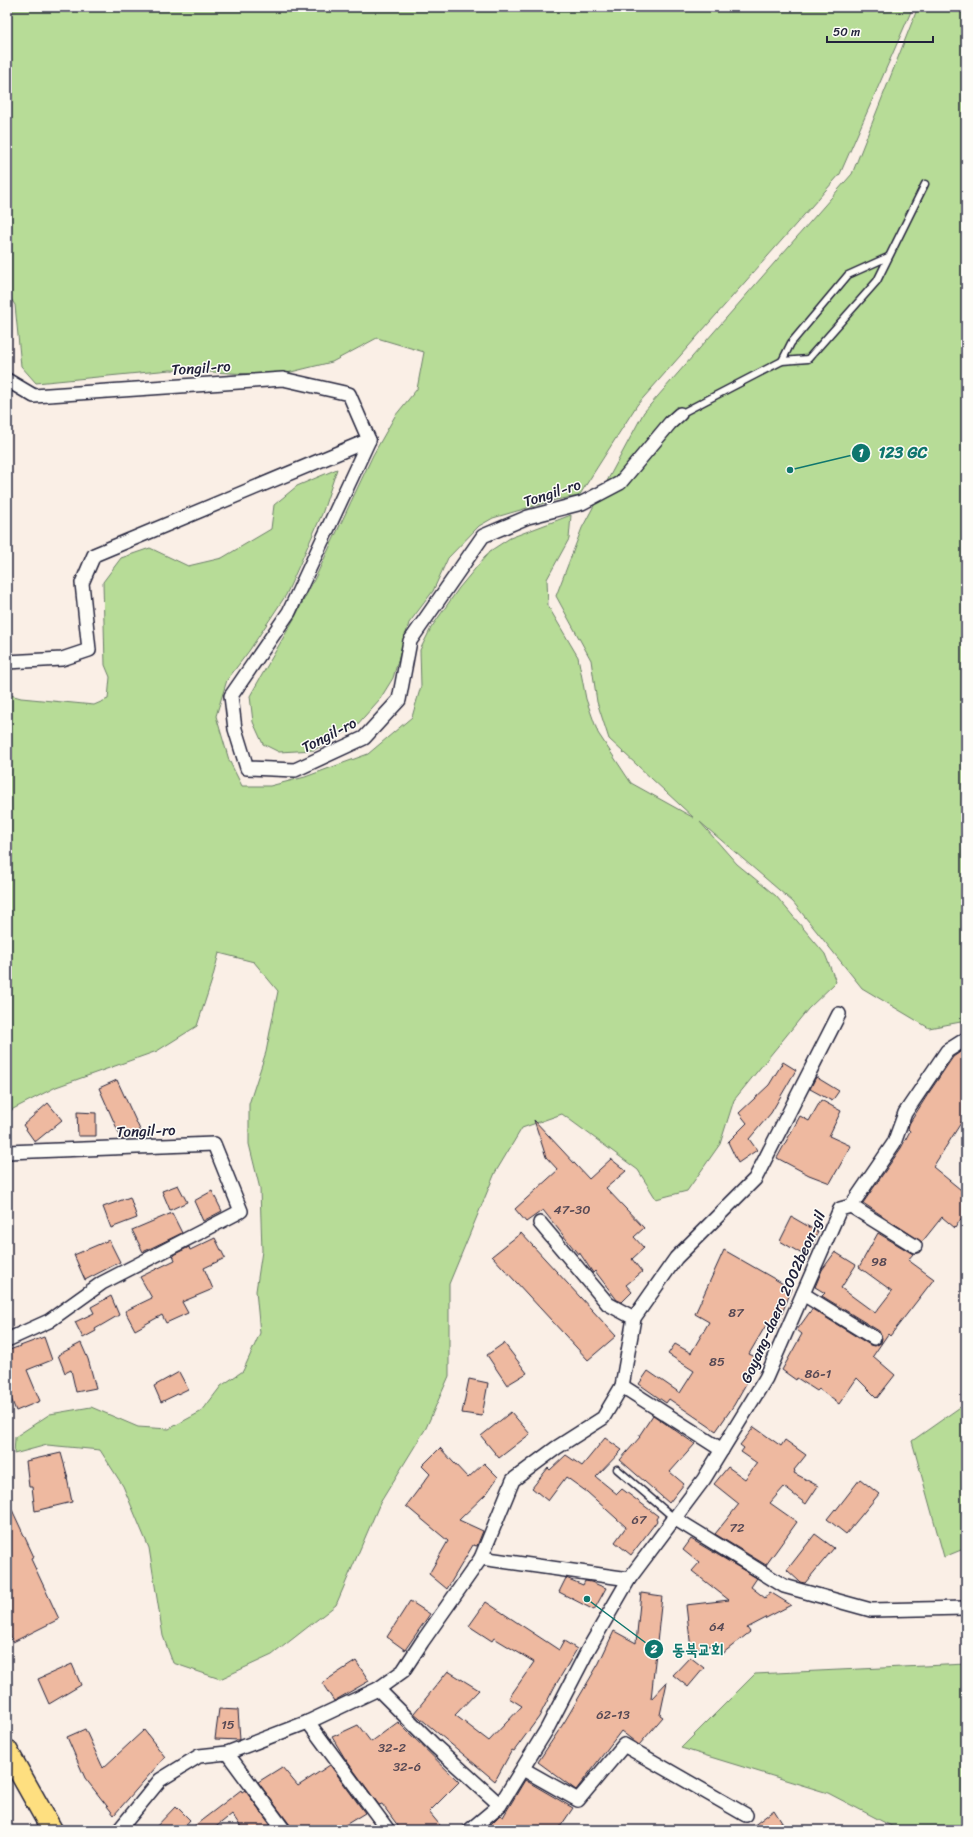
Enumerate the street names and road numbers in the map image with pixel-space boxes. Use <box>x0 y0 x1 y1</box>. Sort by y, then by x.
street label: Tongil-ro <box>171 353 232 383</box>
street label: Tongil-ro <box>520 471 585 515</box>
street label: Tongil-ro <box>297 710 362 760</box>
street label: Tongil-ro <box>116 1117 177 1145</box>
street label: Goyang-daero 2002beon-gil <box>733 1206 833 1388</box>

